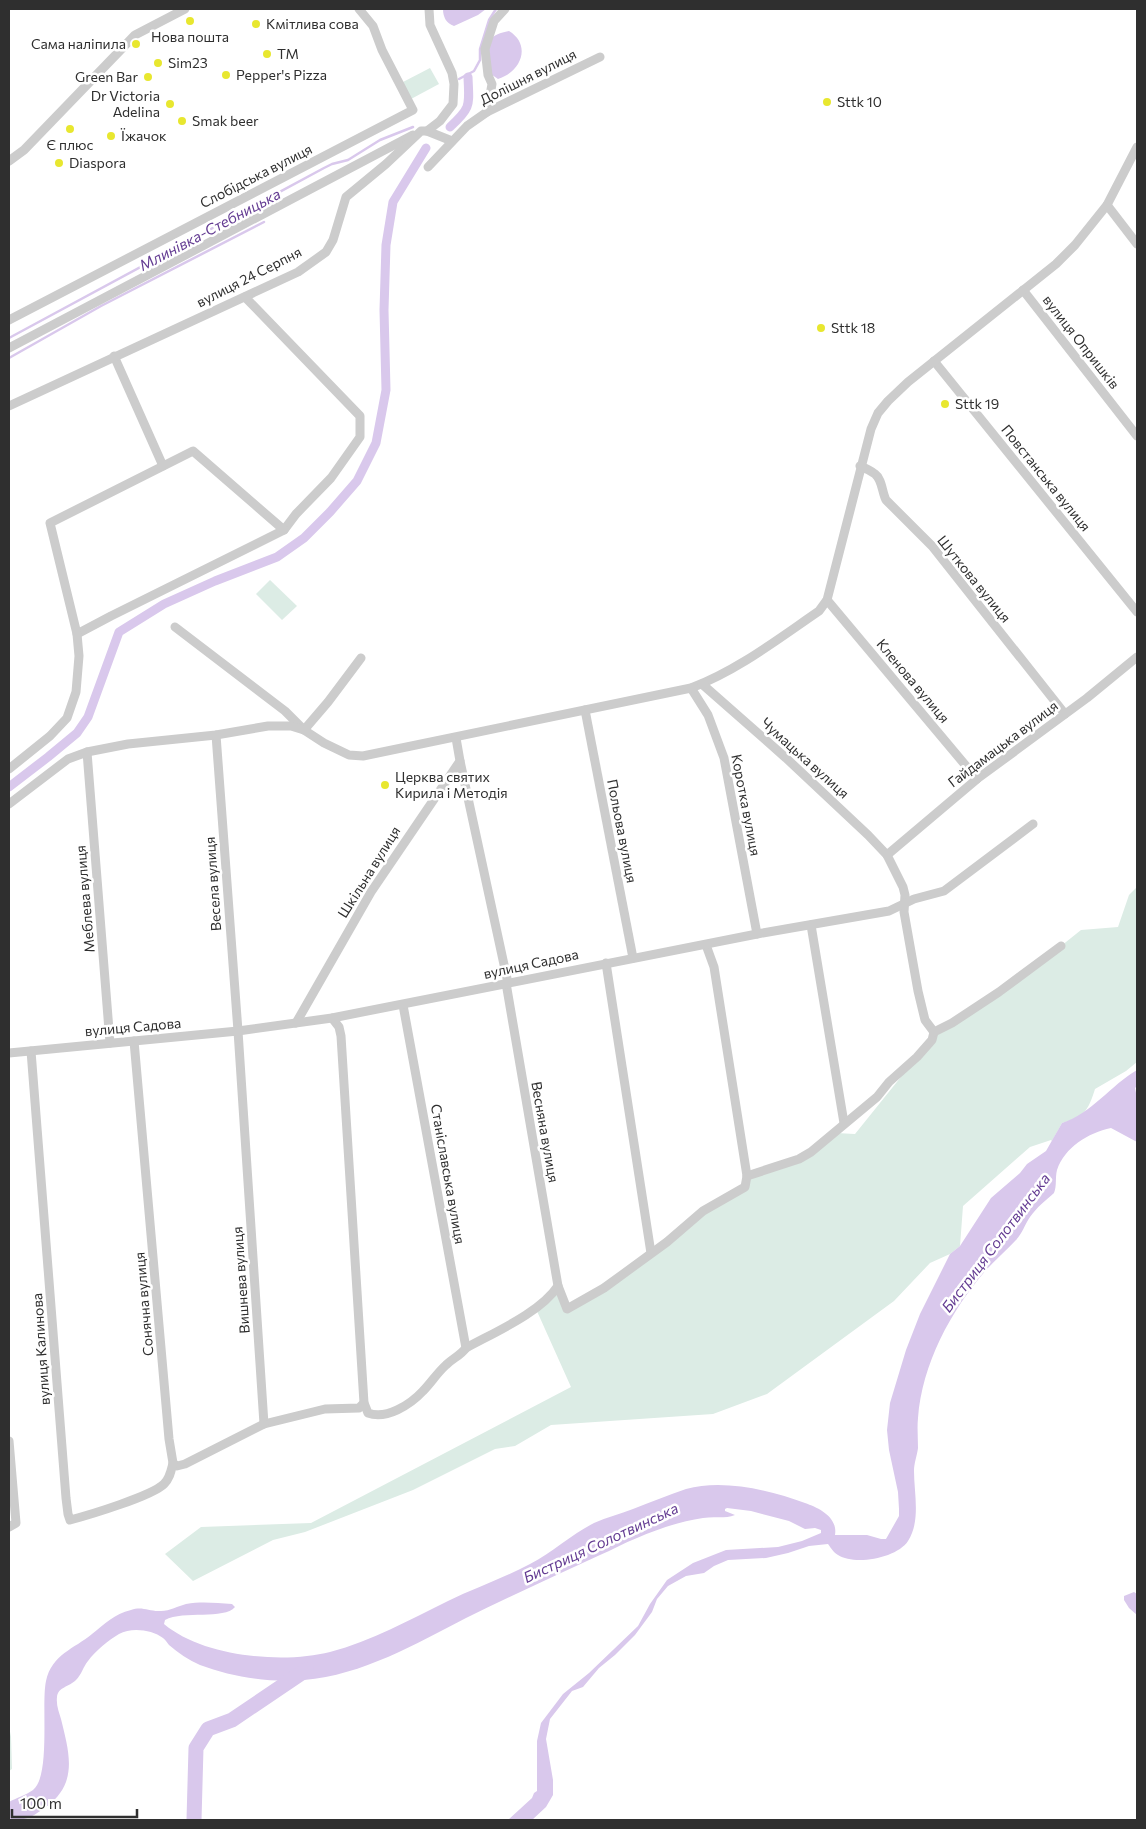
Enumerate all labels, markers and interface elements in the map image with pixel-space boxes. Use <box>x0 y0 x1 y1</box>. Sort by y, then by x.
marker: Нова пошта <box>184 15 196 27</box>
place label: Кмітлива сова <box>266 15 359 32</box>
marker: Кмітлива сова <box>250 18 262 30</box>
place label: Нова пошта <box>151 28 229 45</box>
place label: Сама наліпила <box>31 35 126 52</box>
marker: Сама наліпила <box>130 38 142 50</box>
place label: TM <box>277 45 299 62</box>
street label: Долішня вулиця <box>477 45 579 108</box>
marker: TM <box>261 48 273 60</box>
place label: Sim23 <box>168 54 208 71</box>
marker: Sim23 <box>152 57 164 69</box>
place label: Pepper's Pizza <box>236 66 327 83</box>
place label: Green Bar <box>75 68 138 85</box>
marker: Pepper's Pizza <box>220 69 232 81</box>
marker: Green Bar <box>142 71 154 83</box>
place label: Dr Victoria Adelina <box>91 87 160 120</box>
place label: Sttk 10 <box>837 93 882 110</box>
marker: Sttk 10 <box>821 96 833 108</box>
marker: Dr Victoria Adelina <box>164 98 176 110</box>
place label: Smak beer <box>192 112 259 129</box>
marker: Smak beer <box>176 115 188 127</box>
marker: Є плюс <box>64 123 76 135</box>
place label: Їжачок <box>120 127 167 144</box>
marker: Їжачок <box>105 130 117 142</box>
place label: Є плюс <box>47 136 93 153</box>
street label: Слобідська вулиця <box>197 140 315 211</box>
place label: Diaspora <box>69 154 126 171</box>
marker: Diaspora <box>53 157 65 169</box>
water label: Млинівка-Стебницька <box>136 184 283 274</box>
street label: вулиця 24 Серпня <box>193 243 304 310</box>
street label: вулиця Опришків <box>1040 291 1123 392</box>
place label: Sttk 18 <box>831 319 875 336</box>
marker: Sttk 18 <box>815 322 827 334</box>
place label: Sttk 19 <box>955 395 999 412</box>
marker: Sttk 19 <box>939 398 951 410</box>
street label: Повстанська вулиця <box>998 421 1095 534</box>
street label: Шуткова вулиця <box>934 532 1015 626</box>
street label: Кленова вулиця <box>873 635 953 726</box>
street label: Гайдамацька вулиця <box>944 697 1061 790</box>
street label: Чумацька вулиця <box>758 714 853 802</box>
street label: Коротка вулиця <box>728 752 765 857</box>
place label: Церква святих Кирила і Методія <box>395 768 508 801</box>
street label: Польова вулиця <box>604 777 641 884</box>
marker: Церква святих Кирила і Методія <box>379 779 391 791</box>
street label: Шкільна вулиця <box>334 823 404 921</box>
street label: Весела вулиця <box>201 836 224 932</box>
street label: Меблева вулиця <box>71 845 98 953</box>
street label: вулиця Садова <box>482 945 580 982</box>
street label: вулиця Садова <box>84 1014 182 1039</box>
street label: Весняна вулиця <box>528 1080 563 1184</box>
street label: Станіславська вулиця <box>428 1103 469 1245</box>
water label: Бистриця Солотвинська <box>937 1169 1053 1315</box>
street label: Вишнева вулиця <box>228 1226 253 1334</box>
street label: Сонячна вулиця <box>130 1251 157 1357</box>
street label: вулиця Калинова <box>28 1292 53 1406</box>
water label: Бистриця Солотвинська <box>520 1498 681 1586</box>
scale bar <box>12 1786 138 1818</box>
text: 100 m <box>20 1794 62 1812</box>

